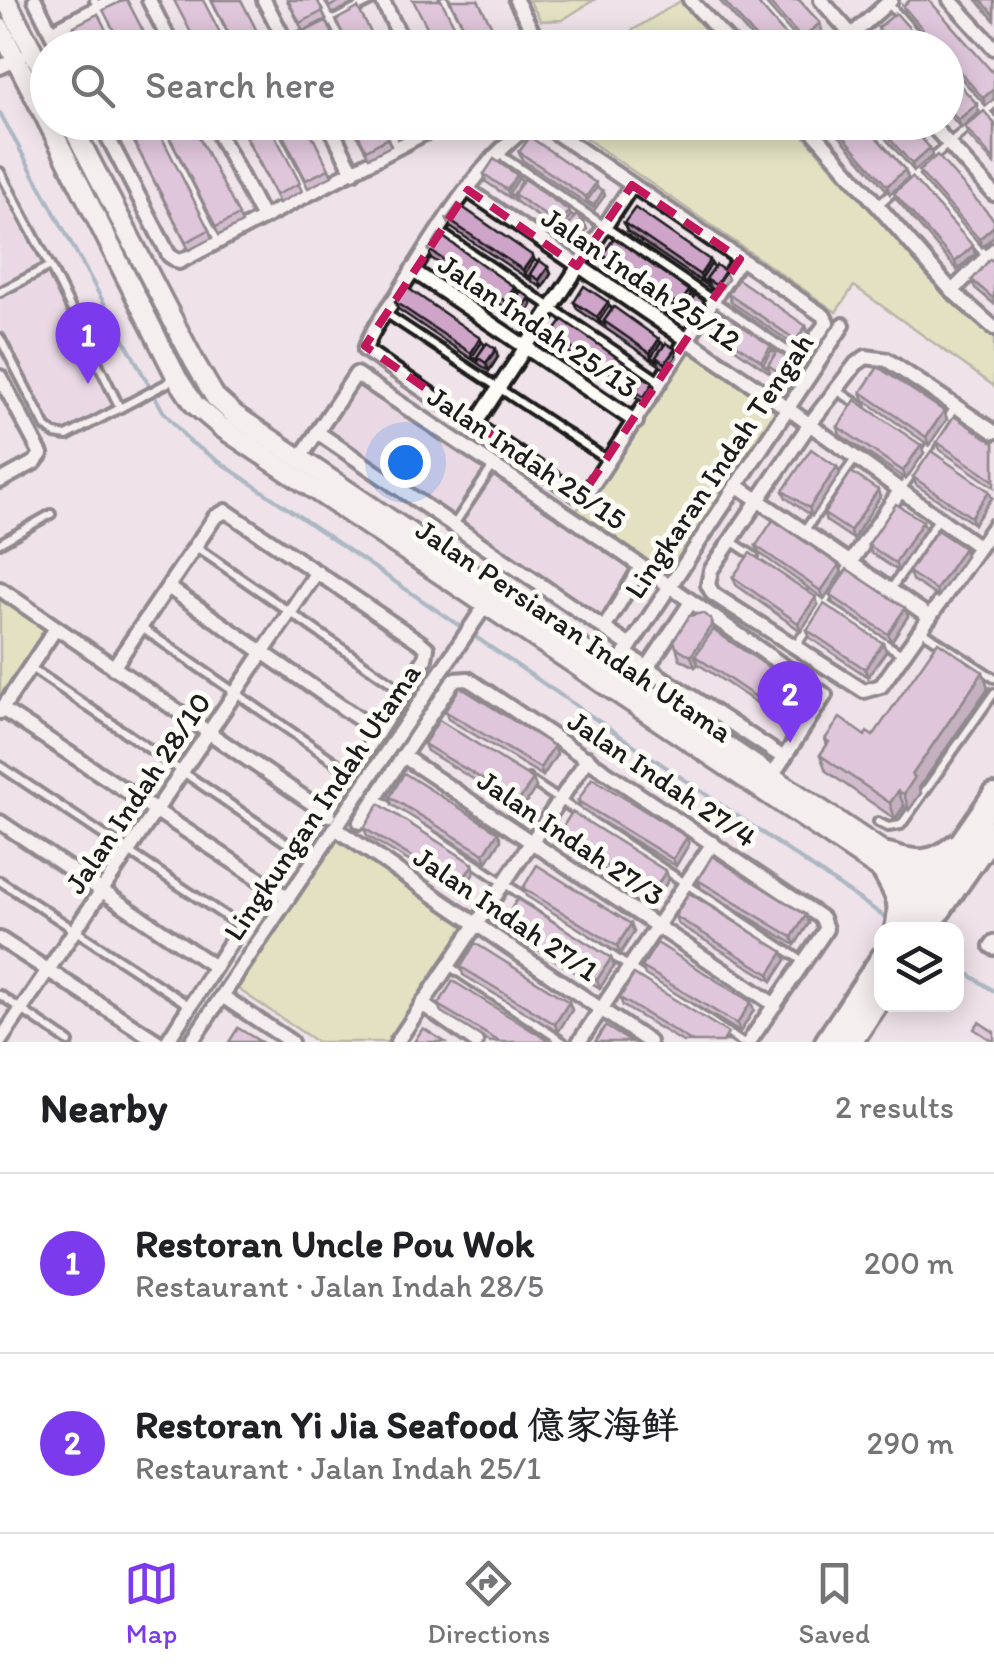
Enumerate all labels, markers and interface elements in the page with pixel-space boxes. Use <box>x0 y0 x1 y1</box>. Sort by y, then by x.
search box <box>30 30 964 140</box>
icon: search <box>65 58 120 113</box>
text: Search here <box>145 62 336 108</box>
street label: Jalan Indah 25/12 <box>535 198 748 359</box>
street label: Jalan Indah 25/13 <box>432 245 645 406</box>
pin: 1 <box>56 302 120 384</box>
street label: Lingkaran Indah Tengah <box>616 326 821 606</box>
street label: Jalan Indah 25/15 <box>421 377 634 538</box>
your location <box>380 437 431 488</box>
street label: Jalan Persiaran Indah Utama <box>409 511 740 751</box>
street label: Lingkungan Indah Utama <box>215 656 428 947</box>
pin: 2 <box>758 660 822 743</box>
street label: Jalan Indah 28/10 <box>56 685 219 901</box>
street label: Jalan Indah 27/4 <box>561 702 764 855</box>
street label: Jalan Indah 27/3 <box>471 761 672 914</box>
street label: Jalan Indah 27/1 <box>407 838 606 989</box>
map controls <box>874 922 964 1012</box>
button: layers <box>874 922 964 1012</box>
text: Nearby <box>40 1082 167 1133</box>
text: 2 results <box>835 1088 954 1126</box>
text: Restoran Uncle Pou Wok <box>135 1221 534 1267</box>
text: 1 <box>65 1244 80 1282</box>
text: 200 m <box>864 1244 954 1282</box>
text: Restaurant · Jalan Indah 28/5 <box>135 1267 544 1305</box>
text: Restoran Yi Jia Seafood 億家海鲜 <box>135 1402 679 1448</box>
text: 2 <box>64 1424 81 1462</box>
text: 290 m <box>867 1424 954 1462</box>
text: Restaurant · Jalan Indah 25/1 <box>135 1449 541 1487</box>
tab: Map <box>124 1556 179 1650</box>
tab: Directions <box>427 1556 550 1650</box>
tab: Saved <box>798 1556 870 1650</box>

